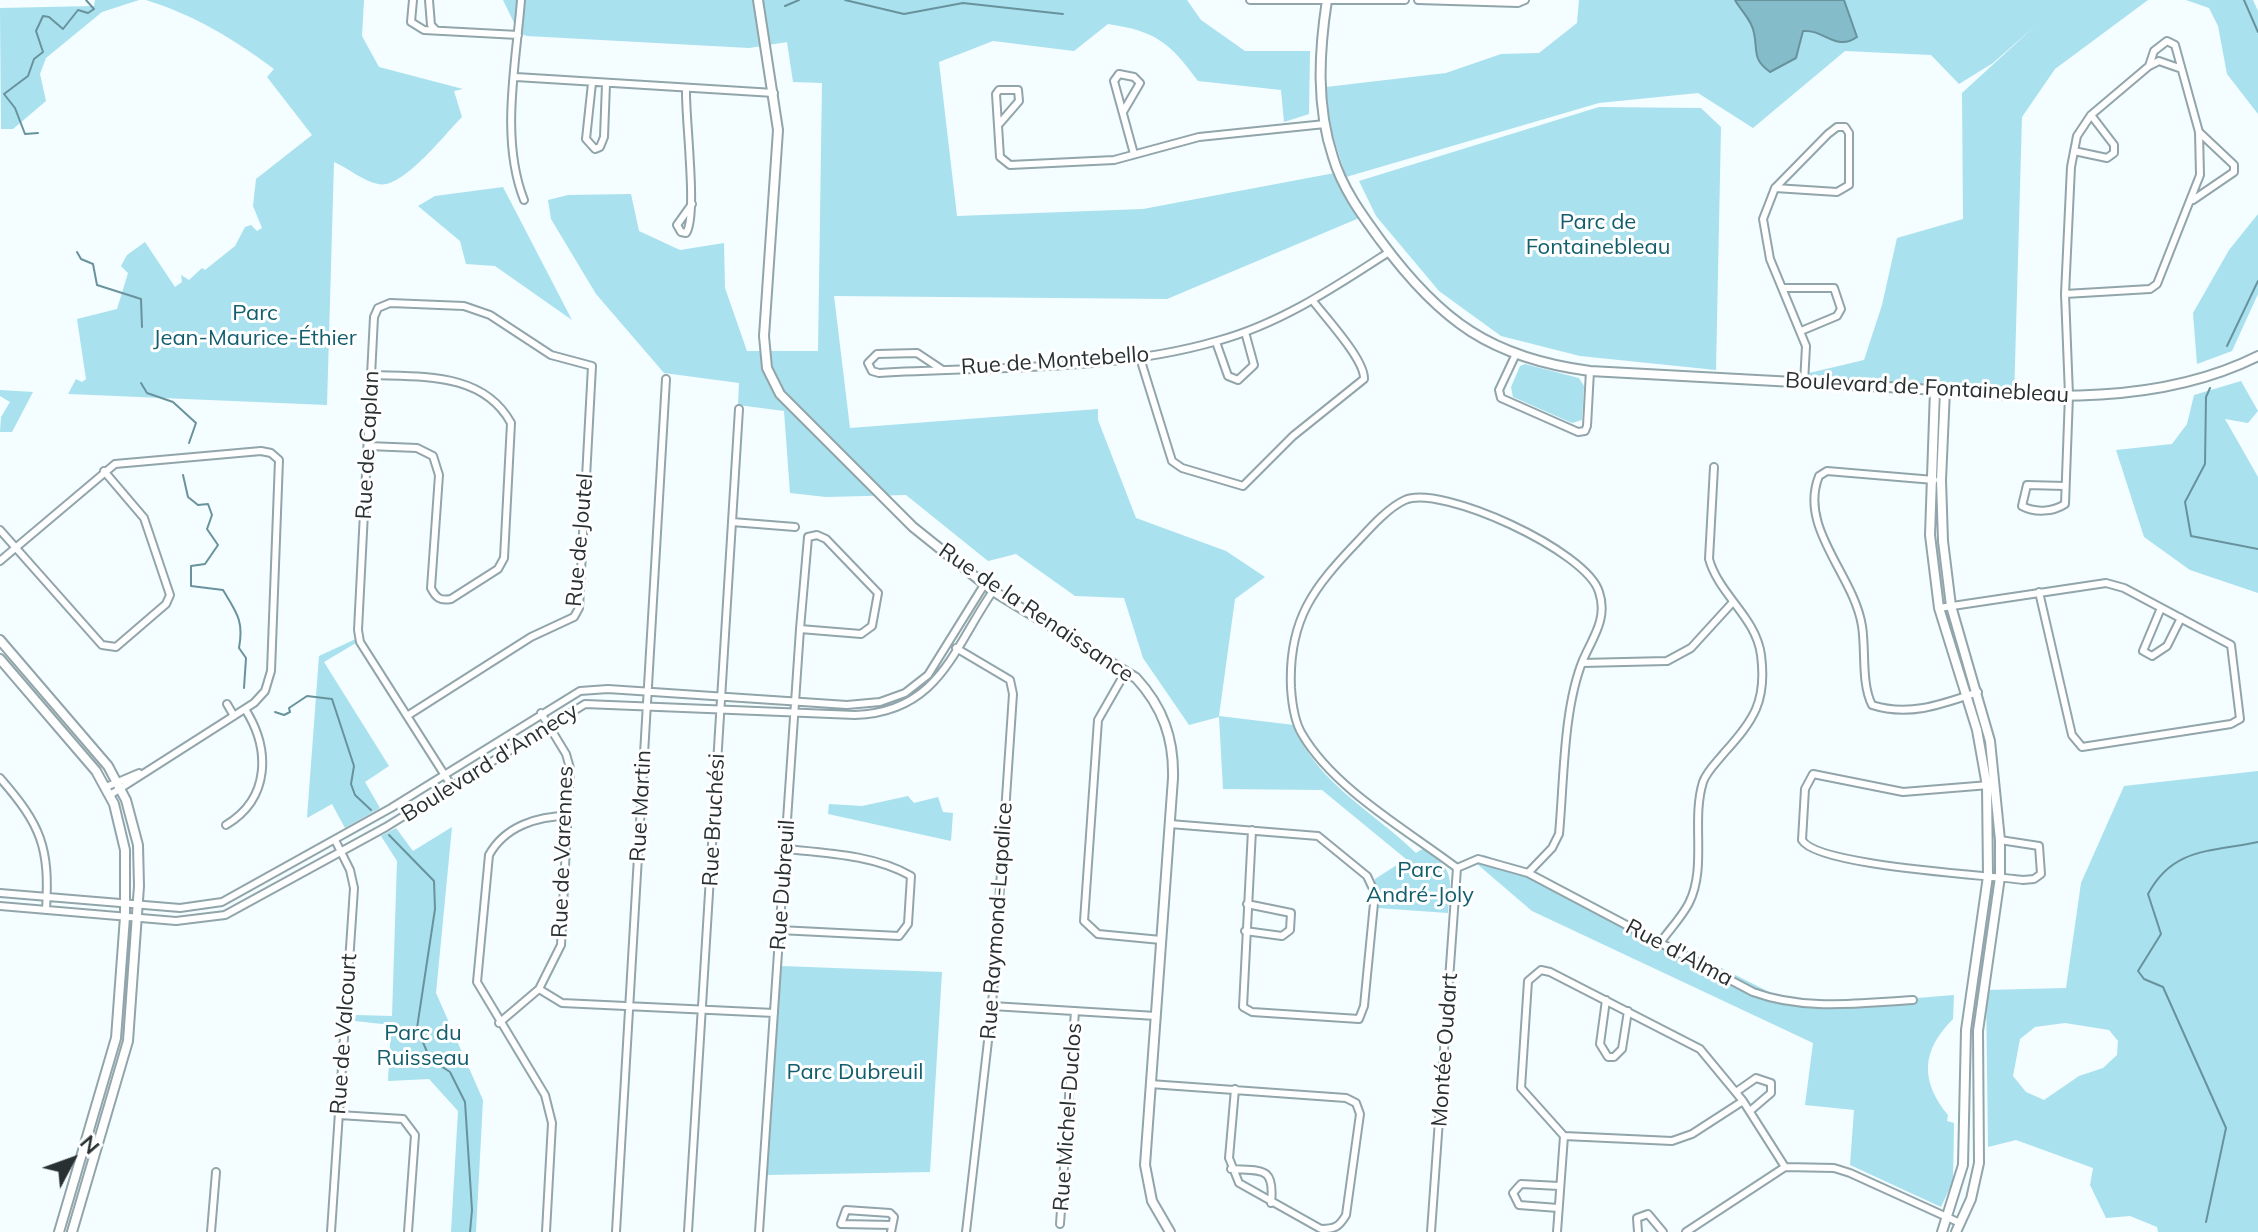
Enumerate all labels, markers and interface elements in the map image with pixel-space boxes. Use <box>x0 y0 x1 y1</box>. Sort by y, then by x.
park label: Parc de Fontainebleau <box>1526 209 1670 260</box>
park label: Parc Jean-Maurice-Éthier <box>153 300 357 352</box>
street label: Rue de Montebello <box>960 341 1150 381</box>
street label: Boulevard de Fontainebleau <box>1784 367 2070 409</box>
street label: Rue de Caplan <box>351 370 385 520</box>
street label: Rue de Joutel <box>561 472 599 608</box>
street label: Rue de la Renaissance <box>933 538 1139 688</box>
street label: Boulevard d'Annecy <box>397 698 583 828</box>
street label: Rue Martin <box>625 749 657 863</box>
street label: Rue Bruchési <box>697 753 731 887</box>
street label: Rue de Varennes <box>547 765 579 939</box>
street label: Rue Raymond-Lapalice <box>976 802 1018 1040</box>
street label: Rue Dubreuil <box>765 819 801 951</box>
park label: Parc André-Joly <box>1366 857 1474 908</box>
street label: Rue d'Alma <box>1621 914 1737 992</box>
street label: Rue de Valcourt <box>325 953 363 1115</box>
street label: Montée Oudart <box>1426 972 1464 1128</box>
park label: Parc du Ruisseau <box>377 1020 469 1072</box>
street label: Rue Michel-Duclos <box>1048 1022 1088 1212</box>
park label: Parc Dubreuil <box>787 1059 923 1085</box>
north arrow <box>32 1120 112 1200</box>
text: N <box>74 1129 106 1160</box>

